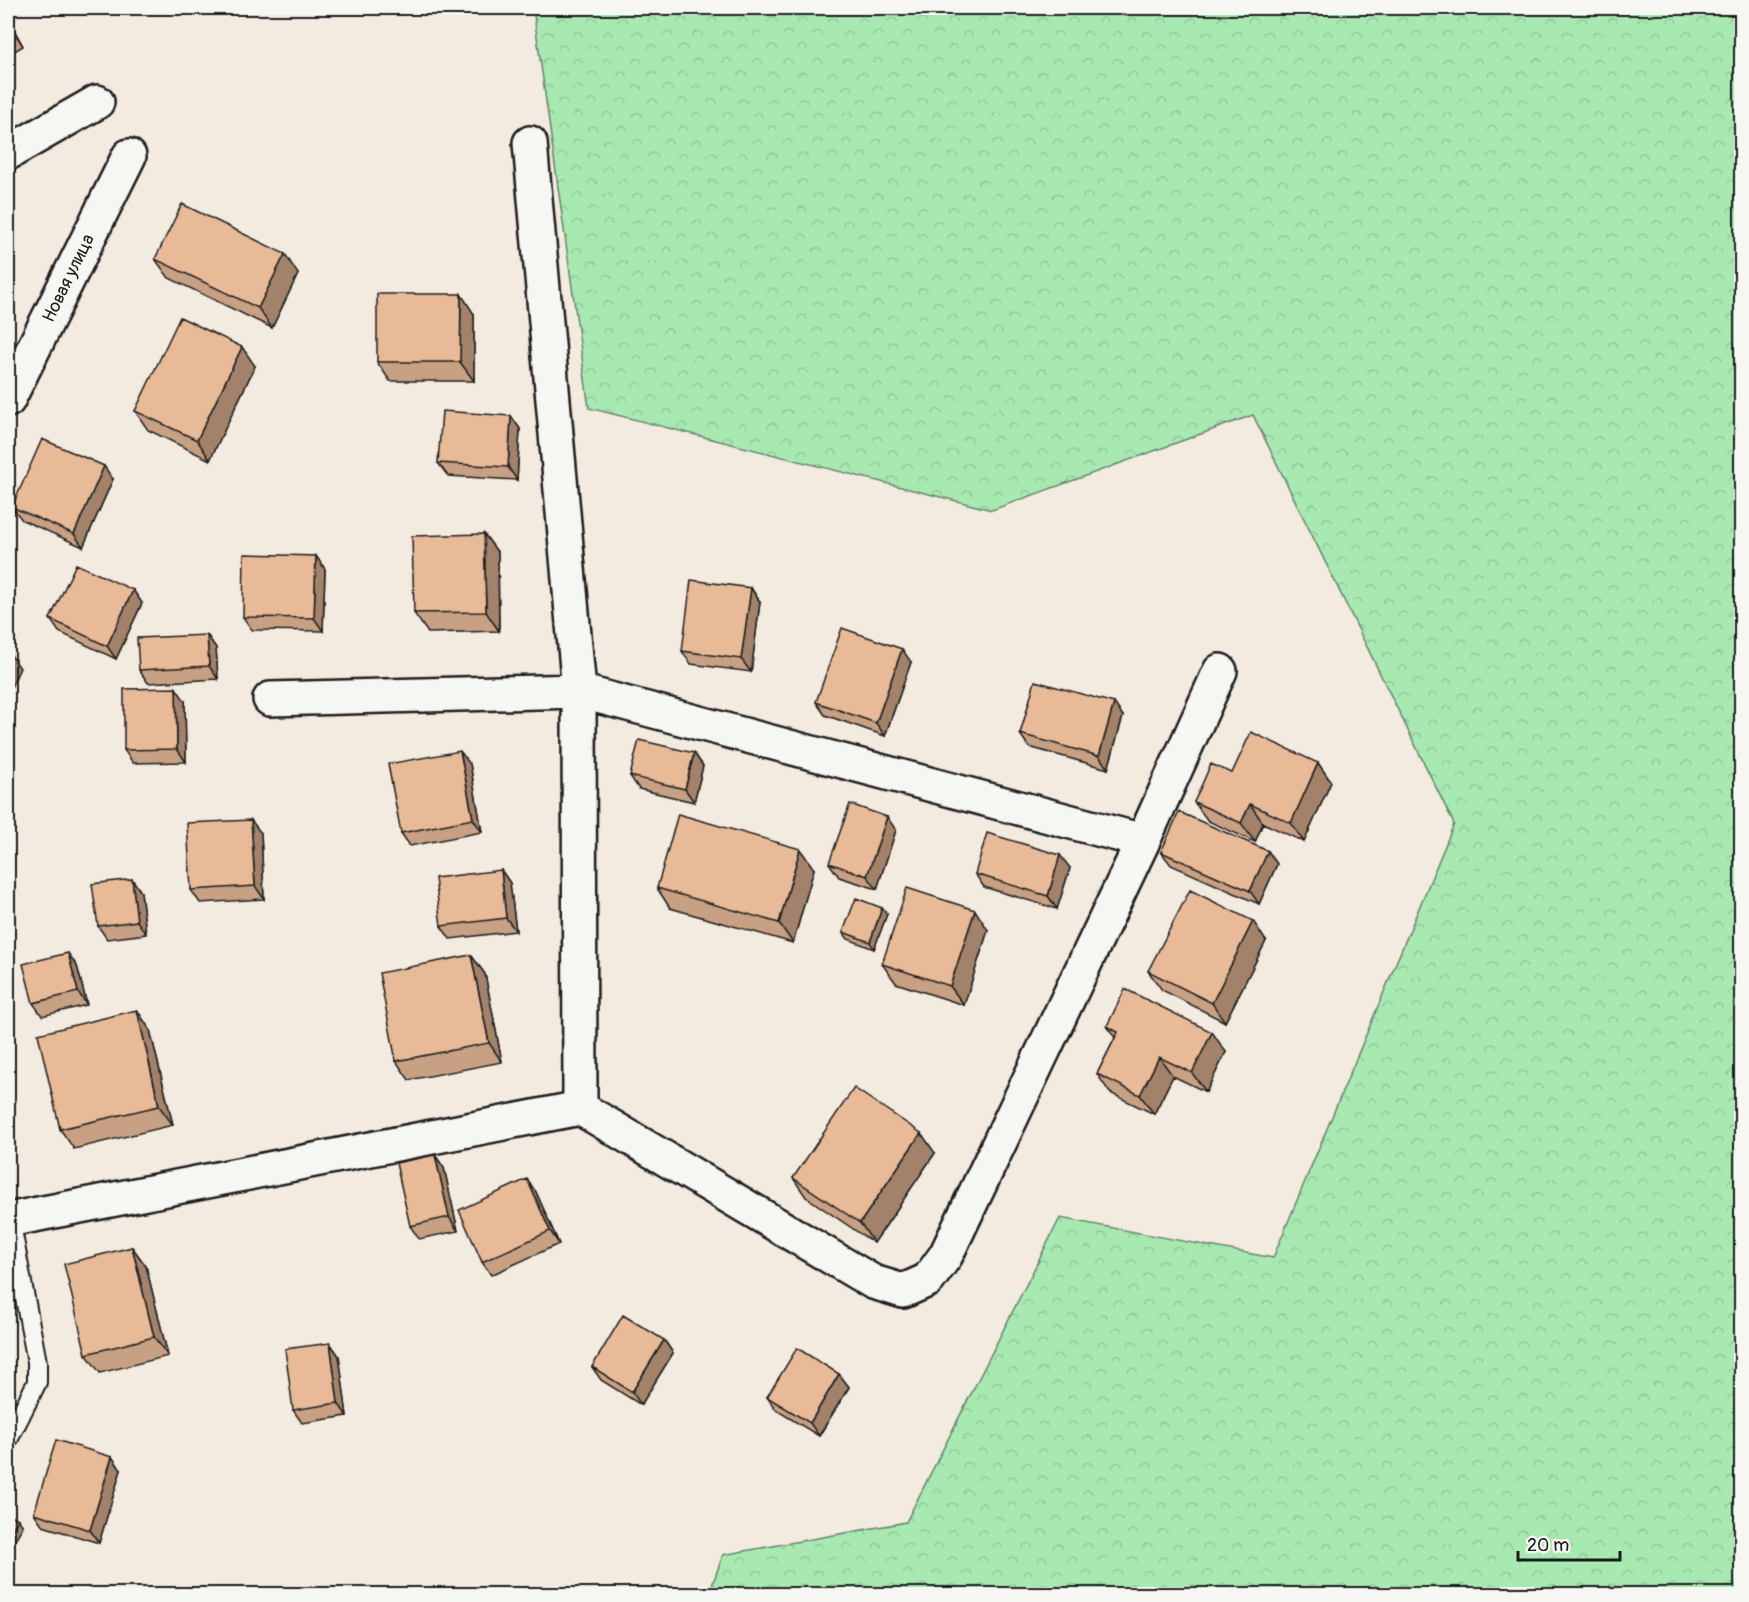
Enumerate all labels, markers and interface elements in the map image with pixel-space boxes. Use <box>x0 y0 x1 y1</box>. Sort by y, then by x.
street label: Новая улица <box>37 230 100 326</box>
scale bar <box>1518 1524 1620 1562</box>
text: 20 m <box>1527 1534 1569 1557</box>

